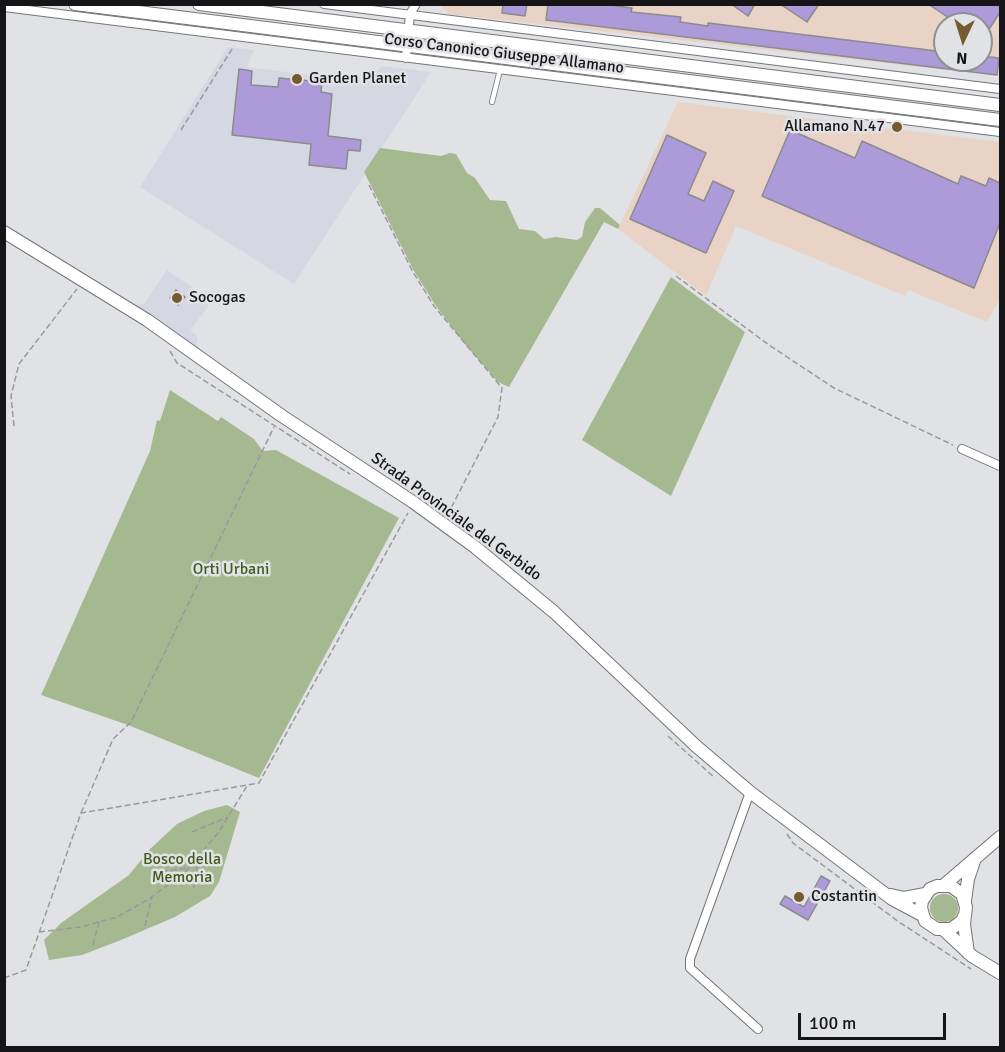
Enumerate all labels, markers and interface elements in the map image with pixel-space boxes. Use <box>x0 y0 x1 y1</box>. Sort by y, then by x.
north arrow <box>933 12 993 72</box>
street label: Corso Canonico Giuseppe Allamano <box>383 30 625 78</box>
text: N <box>956 48 968 68</box>
place label: Garden Planet <box>309 69 406 89</box>
marker: Garden Planet <box>290 72 304 86</box>
place label: Allamano N.47 <box>784 117 885 137</box>
marker: Allamano N.47 <box>890 120 904 134</box>
place label: Socogas <box>189 288 246 308</box>
marker: Socogas <box>170 291 184 305</box>
street label: Strada Provinciale del Gerbido <box>367 449 545 585</box>
park label: Orti Urbani <box>193 560 269 580</box>
park label: Bosco della Memoria <box>143 850 221 888</box>
place label: Costantin <box>811 887 877 907</box>
marker: Costantin <box>792 890 806 904</box>
scale bar <box>801 1001 950 1039</box>
text: 100 m <box>809 1012 856 1034</box>

